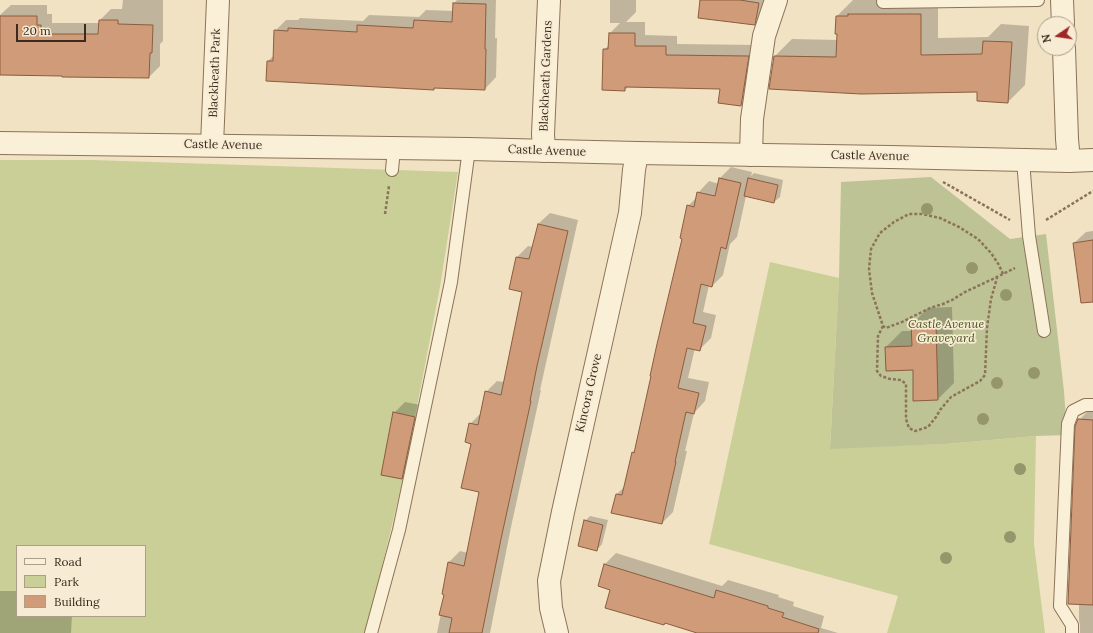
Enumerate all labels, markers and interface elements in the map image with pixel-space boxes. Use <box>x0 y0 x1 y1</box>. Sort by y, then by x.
scale bar <box>18 16 88 42</box>
north arrow <box>1037 16 1077 56</box>
street label: Blackheath Gardens <box>537 20 555 132</box>
text: 20 m <box>23 23 51 38</box>
street label: Blackheath Park <box>206 28 224 118</box>
text: N <box>1039 33 1054 44</box>
street label: Castle Avenue <box>184 137 262 153</box>
street label: Castle Avenue <box>508 142 586 160</box>
street label: Castle Avenue <box>831 148 909 164</box>
park label: Castle Avenue Graveyard <box>908 318 984 346</box>
street label: Kincora Grove <box>573 352 605 434</box>
legend <box>16 545 146 617</box>
text: Road <box>54 554 82 569</box>
text: Park <box>54 574 79 589</box>
text: Building <box>54 594 100 609</box>

